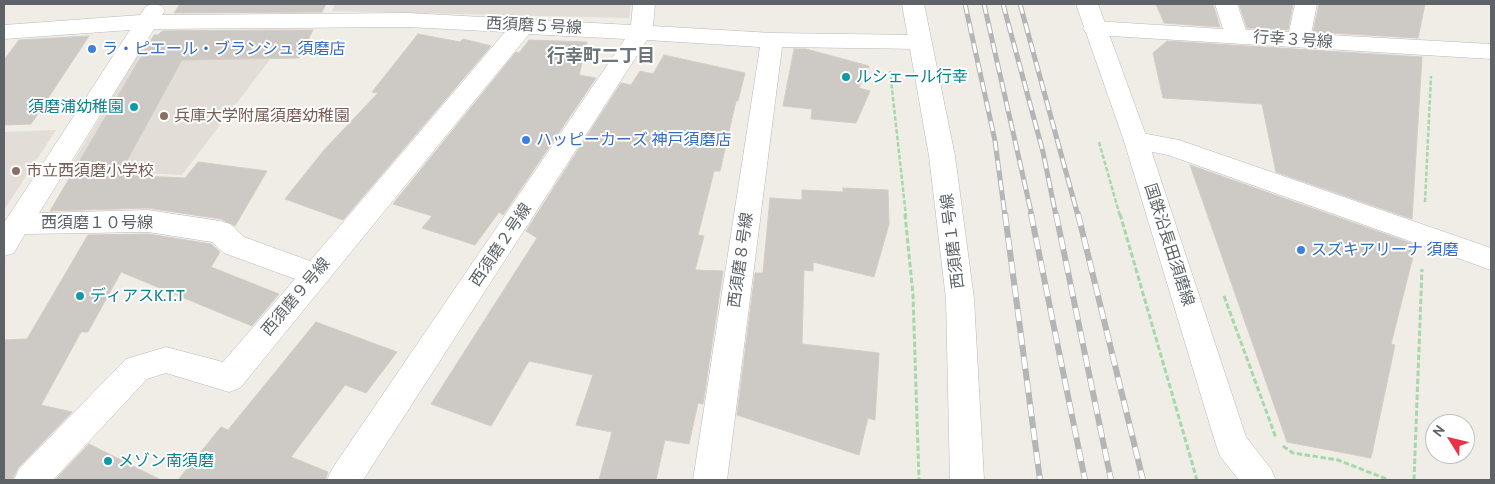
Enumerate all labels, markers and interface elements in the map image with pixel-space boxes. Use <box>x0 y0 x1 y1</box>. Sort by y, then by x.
street label: 西須磨５号線 <box>486 14 582 38</box>
street label: 行幸３号線 <box>1252 28 1334 52</box>
place label: ラ・ピエール・ブランシュ 須磨店 <box>102 39 346 59</box>
marker: ラ・ピエール・ブランシュ 須磨店 <box>86 43 98 55</box>
district label: 行幸町二丁目 <box>547 46 655 68</box>
place label: ルシェール行幸 <box>856 67 968 87</box>
marker: ルシェール行幸 <box>840 71 852 83</box>
place label: 須磨浦幼稚園 <box>28 97 124 117</box>
marker: 須磨浦幼稚園 <box>128 101 140 113</box>
place label: 兵庫大学附属須磨幼稚園 <box>174 106 350 126</box>
marker: 兵庫大学附属須磨幼稚園 <box>158 110 170 122</box>
place label: ハッピーカーズ 神戸須磨店 <box>536 130 732 150</box>
marker: ハッピーカーズ 神戸須磨店 <box>520 134 532 146</box>
place label: 市立西須磨小学校 <box>26 161 154 181</box>
marker: 市立西須磨小学校 <box>10 165 22 177</box>
street label: 国鉄沿長田須磨線 <box>1140 181 1198 309</box>
street label: 西須磨１号線 <box>938 192 968 290</box>
street label: 西須磨２号線 <box>466 200 536 290</box>
street label: 西須磨８号線 <box>725 211 757 309</box>
street label: 西須磨１０号線 <box>41 213 153 233</box>
place label: スズキアリーナ 須磨 <box>1311 240 1459 260</box>
marker: スズキアリーナ 須磨 <box>1295 244 1307 256</box>
street label: 西須磨９号線 <box>258 254 334 340</box>
place label: ディアスK.T.T <box>90 286 185 306</box>
marker: ディアスK.T.T <box>74 290 86 302</box>
north arrow <box>1425 414 1475 464</box>
text: N <box>1428 421 1449 440</box>
place label: メゾン南須磨 <box>118 451 214 471</box>
marker: メゾン南須磨 <box>102 455 114 467</box>

